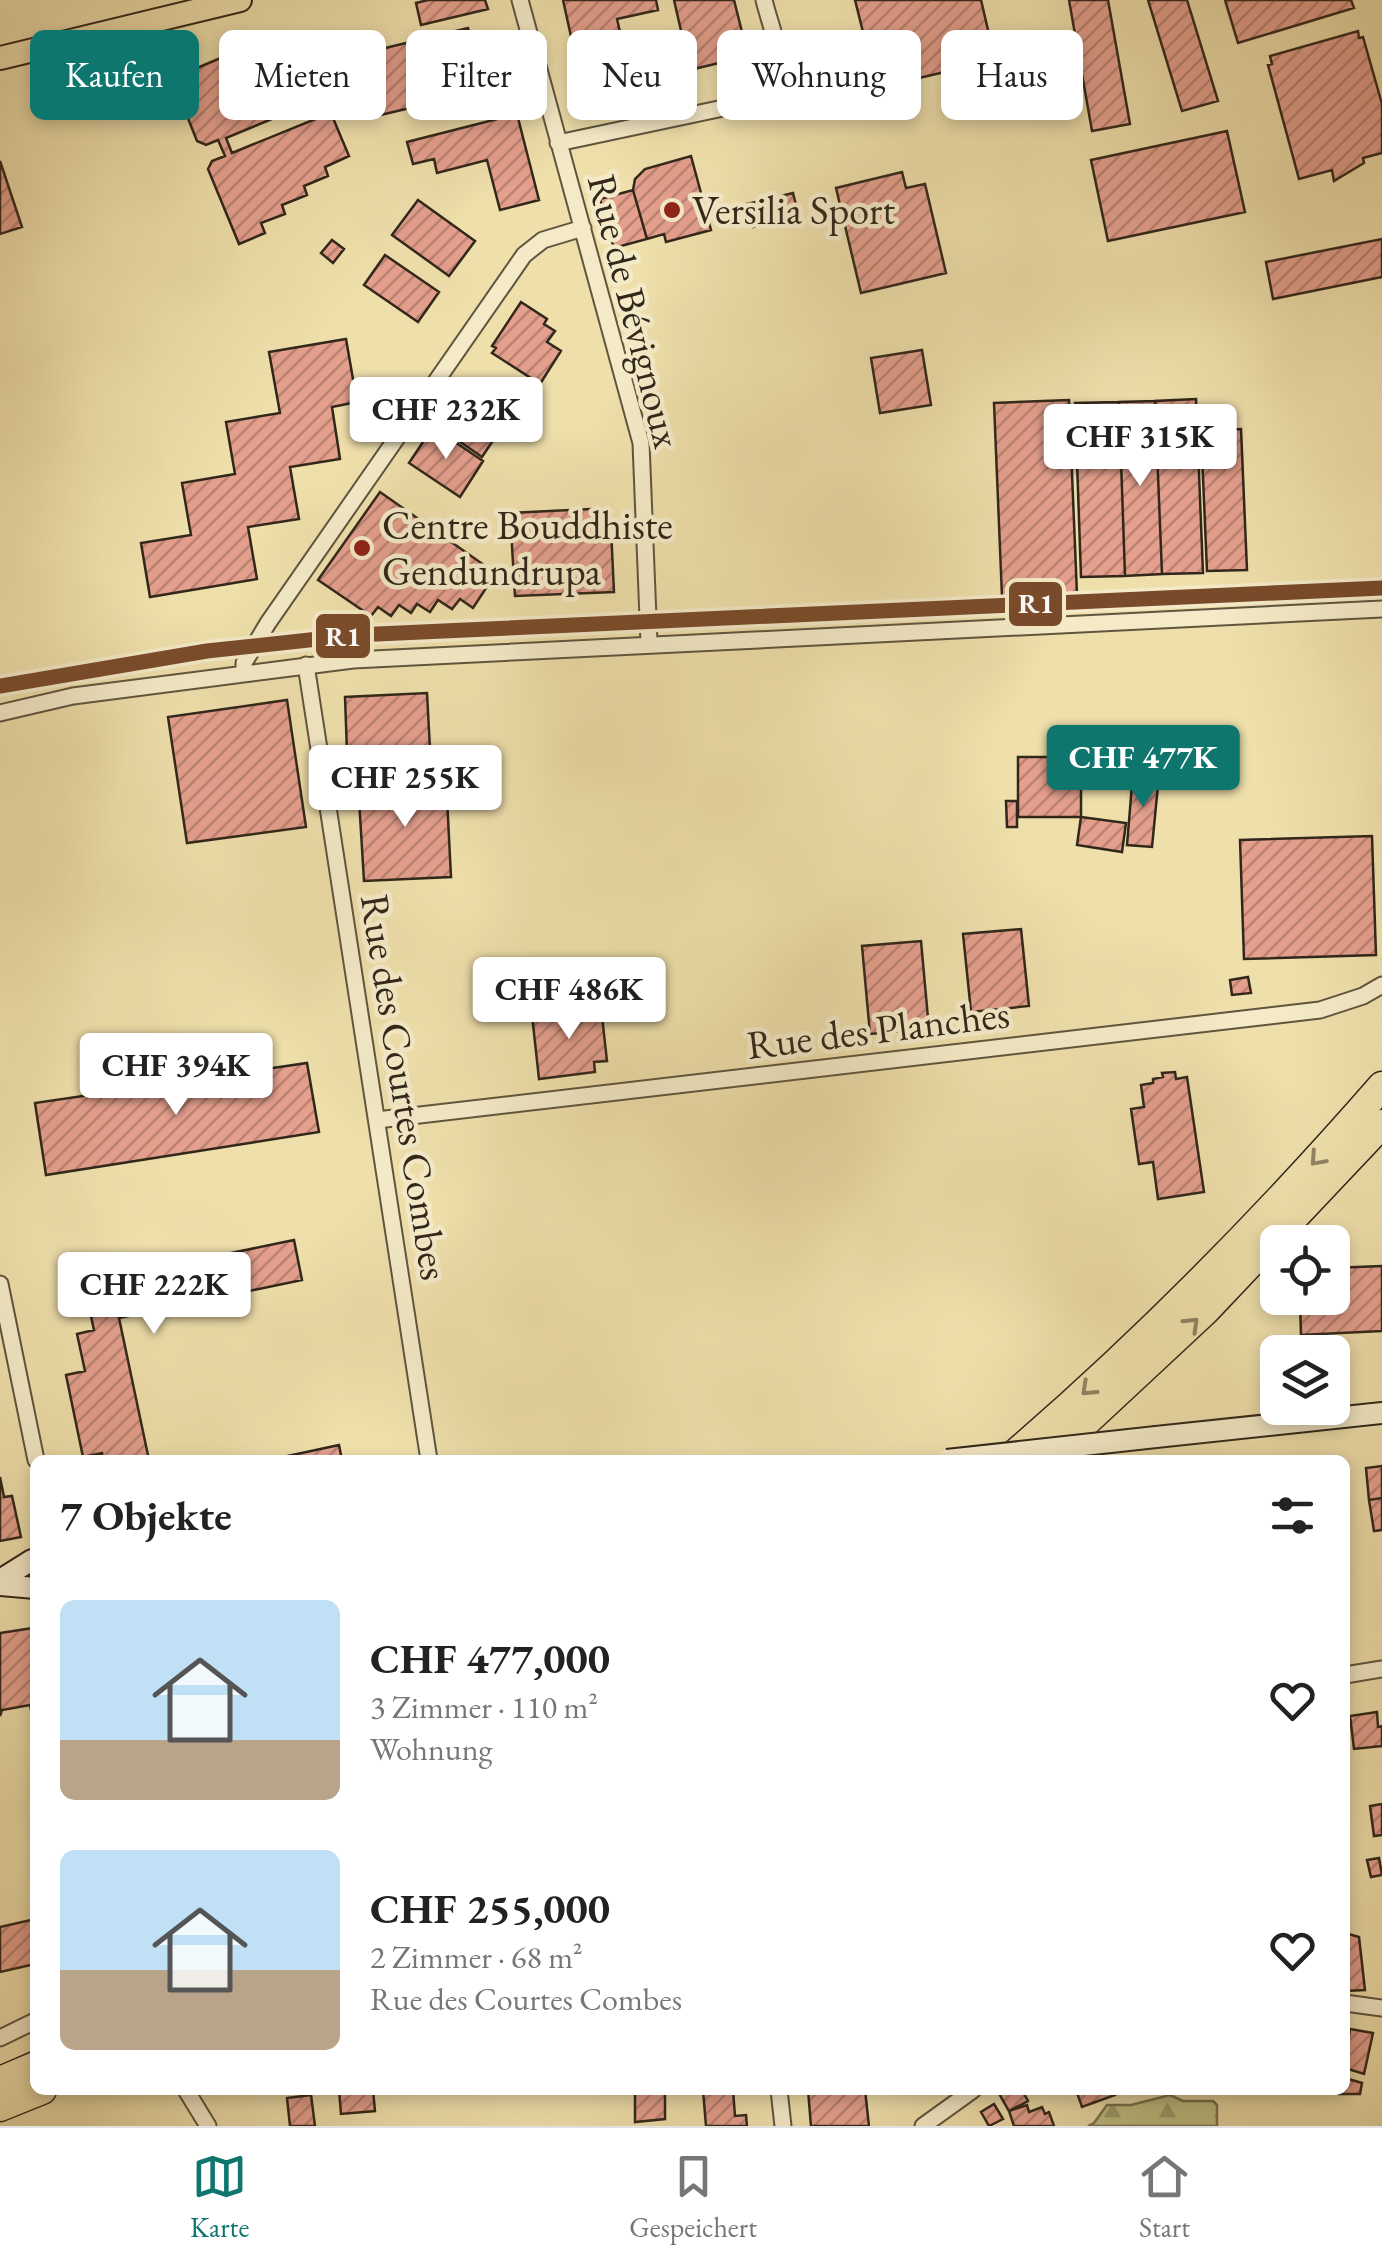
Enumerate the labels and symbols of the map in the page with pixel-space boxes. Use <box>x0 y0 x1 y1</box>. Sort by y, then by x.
street label: Rue de Bévignoux <box>576 169 694 453</box>
place label: Versilia Sport <box>692 184 895 236</box>
marker: Versilia Sport <box>661 199 683 221</box>
pin: CHF 232K <box>343 377 549 462</box>
pin: CHF 315K <box>1037 404 1243 489</box>
place label: Centre Bouddhiste Gendundrupa <box>382 499 673 597</box>
marker: Centre Bouddhiste Gendundrupa <box>351 537 373 559</box>
line badge: R1 <box>1007 580 1064 628</box>
text: R1 <box>1018 585 1054 621</box>
line badge: R1 <box>314 612 372 660</box>
text: R1 <box>325 618 361 654</box>
pin: CHF 477K <box>1040 725 1246 810</box>
pin: CHF 255K <box>302 745 508 830</box>
street label: Rue des Courtes Combes <box>349 890 461 1284</box>
pin: CHF 486K <box>466 957 672 1042</box>
street label: Rue des Planches <box>744 987 1012 1071</box>
pin: CHF 394K <box>73 1033 279 1118</box>
one-way arrow <box>1311 1147 1329 1166</box>
pin: CHF 222K <box>51 1252 257 1337</box>
one-way arrow <box>1181 1318 1199 1336</box>
one-way arrow <box>1081 1377 1099 1395</box>

